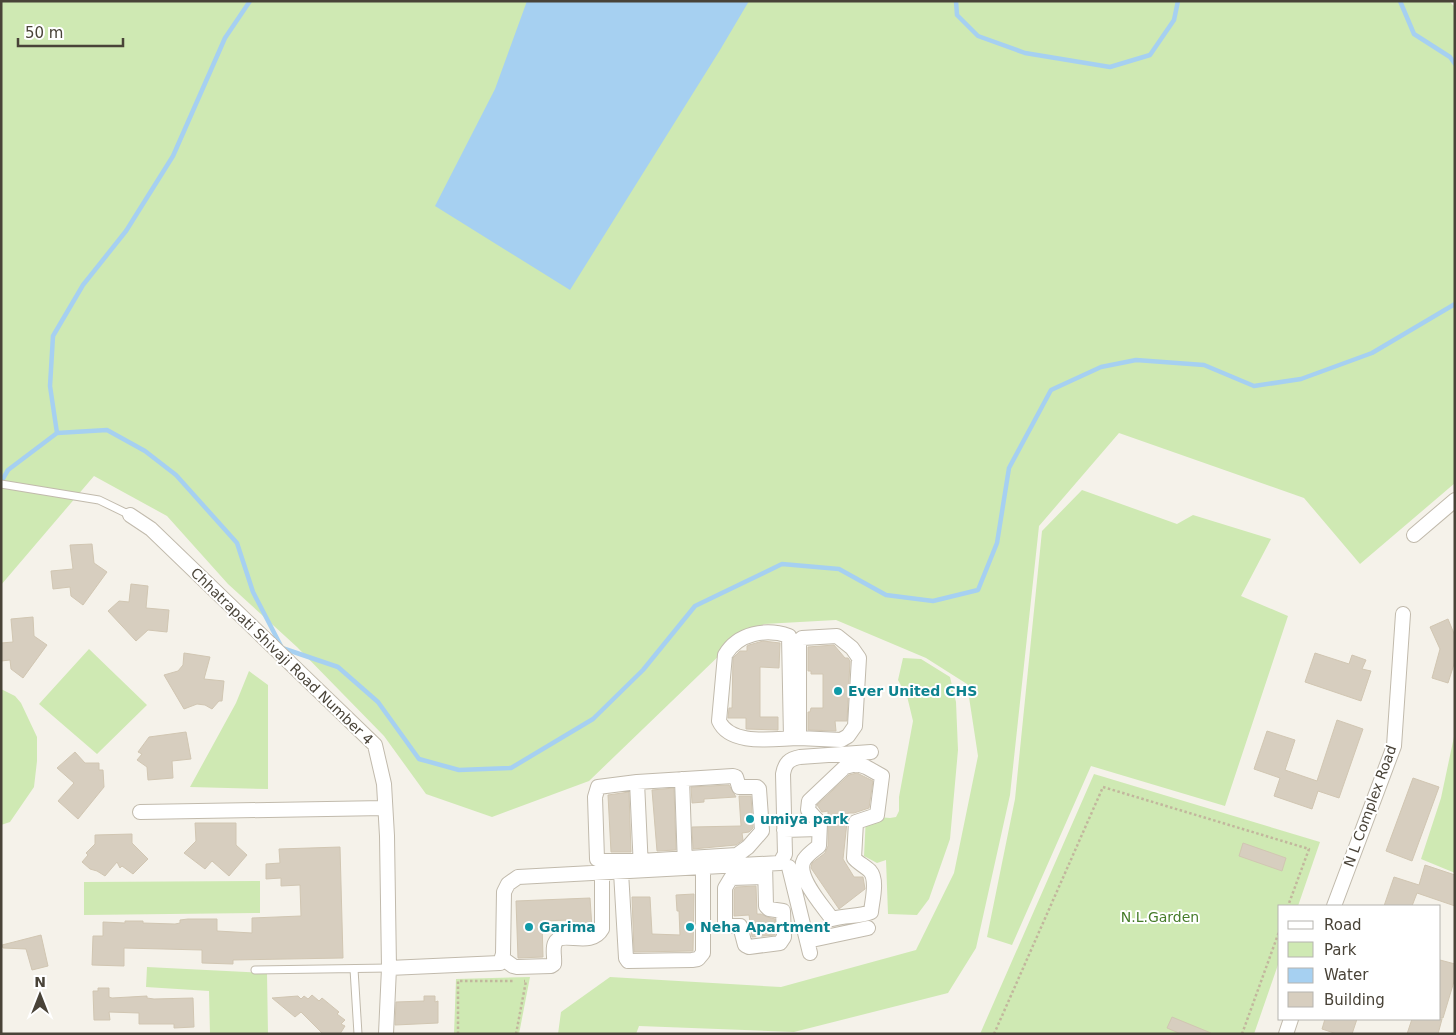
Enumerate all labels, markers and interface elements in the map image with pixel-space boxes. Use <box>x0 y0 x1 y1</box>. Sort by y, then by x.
scale bar <box>18 15 122 47</box>
text: 50 m <box>25 24 63 42</box>
street label: Chhatrapati Shivaji Road Number 4 <box>188 564 377 748</box>
place label: Ever United CHS <box>848 683 977 699</box>
marker: Ever United CHS <box>832 685 844 697</box>
street label: N L Complex Road <box>1341 743 1399 869</box>
place label: umiya park <box>760 811 849 827</box>
marker: umiya park <box>744 813 756 825</box>
legend <box>1278 905 1441 1020</box>
park label: N.L.Garden <box>1121 909 1199 925</box>
text: Road <box>1324 916 1362 934</box>
place label: Garima <box>539 919 596 935</box>
place label: Neha Apartment <box>700 919 830 935</box>
marker: Garima <box>523 921 535 933</box>
marker: Neha Apartment <box>684 921 696 933</box>
text: Park <box>1324 941 1357 959</box>
text: Water <box>1324 966 1369 984</box>
north arrow <box>15 970 65 1020</box>
text: N <box>34 974 46 990</box>
text: Building <box>1324 991 1385 1009</box>

